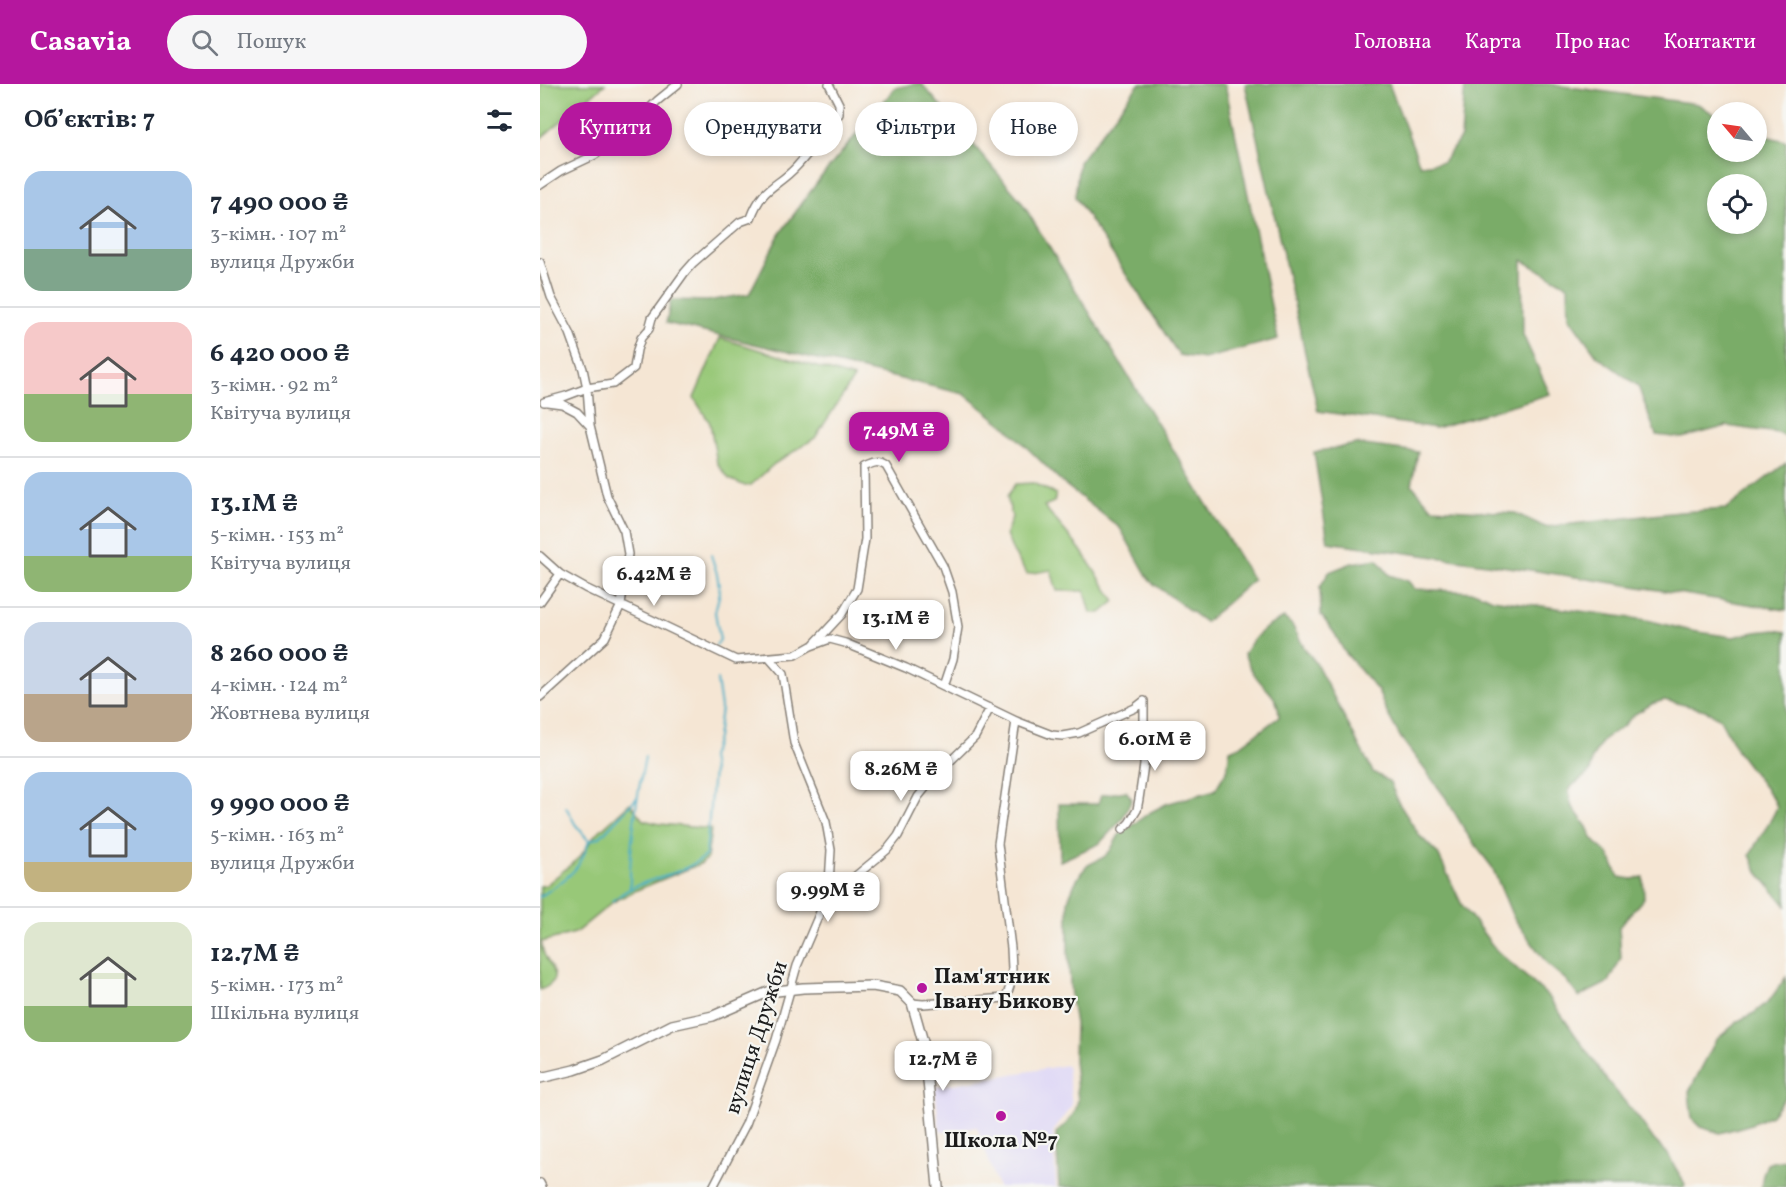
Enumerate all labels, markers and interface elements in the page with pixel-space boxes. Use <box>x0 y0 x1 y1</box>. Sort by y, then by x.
search box <box>167 15 587 69</box>
text: Casavia <box>30 23 131 62</box>
icon: search <box>188 26 221 59</box>
text: Пошук <box>236 27 306 58</box>
text: Головна <box>1354 28 1432 57</box>
text: Карта <box>1465 28 1522 57</box>
text: Про нас <box>1555 28 1630 57</box>
text: Контакти <box>1663 28 1756 57</box>
text: Об’єктів: 7 <box>24 102 155 138</box>
chip: Купити <box>558 102 672 156</box>
chip: Орендувати <box>684 102 843 156</box>
chip: Фільтри <box>855 102 977 156</box>
chip: Нове <box>989 102 1078 156</box>
north arrow <box>1707 102 1767 162</box>
map controls <box>1707 102 1767 234</box>
icon: filters <box>483 104 516 137</box>
button: locate <box>1707 174 1767 234</box>
text: 7 490 000 ₴ <box>210 185 349 221</box>
icon: home <box>72 195 144 267</box>
text: 3-кімн. · 107 m² <box>210 221 346 249</box>
text: вулиця Дружби <box>210 249 355 277</box>
text: 6 420 000 ₴ <box>210 336 350 372</box>
icon: home <box>72 346 144 418</box>
text: 3-кімн. · 92 m² <box>210 372 338 400</box>
text: Квітуча вулиця <box>210 400 351 428</box>
pin: 7.49M ₴ <box>844 412 954 463</box>
text: 7.49M ₴ <box>863 417 935 445</box>
text: 13.1M ₴ <box>210 486 298 522</box>
icon: home <box>72 496 144 568</box>
text: 5-кімн. · 153 m² <box>210 522 344 550</box>
text: Квітуча вулиця <box>210 550 351 578</box>
pin: 6.42M ₴ <box>599 556 709 607</box>
text: 6.42M ₴ <box>616 561 692 589</box>
pin: 13.1M ₴ <box>841 600 951 651</box>
text: 13.1M ₴ <box>862 605 930 633</box>
text: 8 260 000 ₴ <box>210 636 348 672</box>
icon: home <box>72 646 144 718</box>
text: 4-кімн. · 124 m² <box>210 672 348 700</box>
text: Жовтнева вулиця <box>210 700 370 728</box>
pin: 6.01M ₴ <box>1100 721 1210 772</box>
text: 6.01M ₴ <box>1119 726 1191 754</box>
pin: 8.26M ₴ <box>846 751 956 802</box>
text: 8.26M ₴ <box>864 756 938 784</box>
text: 9 990 000 ₴ <box>210 786 350 822</box>
icon: home <box>72 796 144 868</box>
text: 5-кімн. · 163 m² <box>210 822 344 850</box>
text: вулиця Дружби <box>210 850 355 878</box>
pin: 9.99M ₴ <box>773 872 883 923</box>
text: 9.99M ₴ <box>791 877 865 905</box>
text: 12.7M ₴ <box>210 936 300 972</box>
icon: home <box>72 946 144 1018</box>
street label: вулиця Дружби <box>718 957 797 1118</box>
place label: Пам'ятник Івану Бикову <box>934 962 1077 1018</box>
text: 5-кімн. · 173 m² <box>210 972 343 1000</box>
marker: Пам'ятник Івану Бикову <box>915 981 929 995</box>
text: Шкільна вулиця <box>210 1000 359 1028</box>
pin: 12.7M ₴ <box>888 1041 998 1092</box>
text: 12.7M ₴ <box>909 1046 977 1074</box>
marker: Школа №7 <box>994 1109 1008 1123</box>
place label: Школа №7 <box>944 1126 1058 1157</box>

